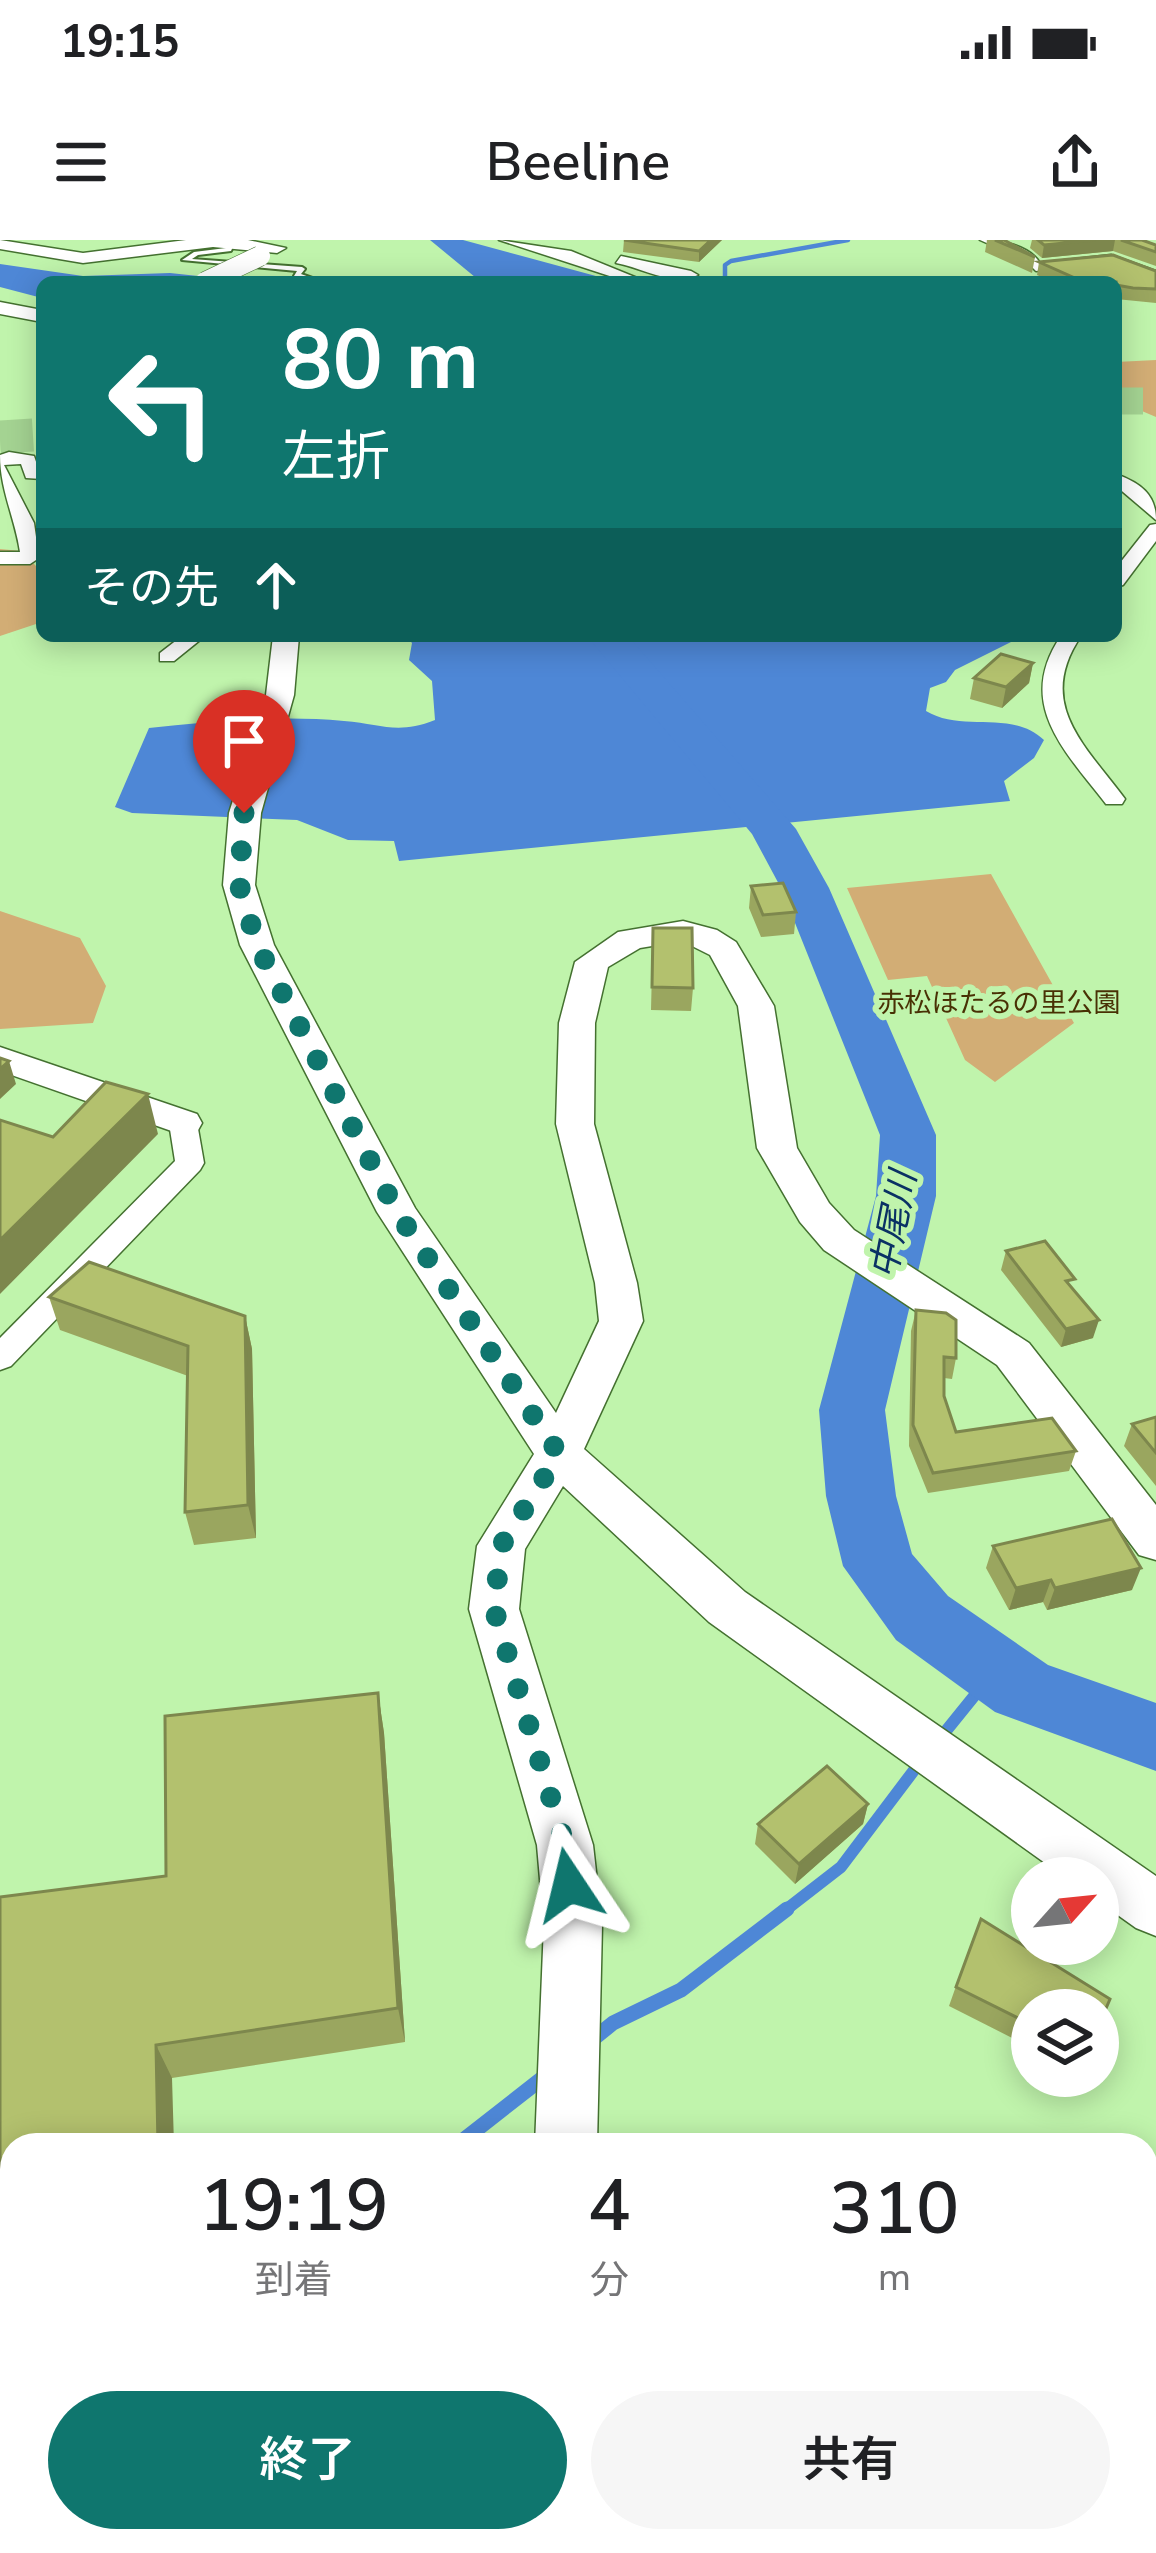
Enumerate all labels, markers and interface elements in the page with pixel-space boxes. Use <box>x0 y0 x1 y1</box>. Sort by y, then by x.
text: 19:15 <box>60 12 179 73</box>
text: Beeline <box>486 125 670 199</box>
icon: menu <box>48 129 114 195</box>
icon: share <box>1042 129 1108 195</box>
text: 80 m <box>282 303 479 418</box>
icon: left <box>84 324 240 480</box>
text: 左折 <box>282 420 390 494</box>
icon: ahead <box>243 552 309 618</box>
text: その先 <box>84 558 219 619</box>
pin <box>193 690 295 813</box>
icon: arrive <box>211 708 277 774</box>
park label: 赤松ほたるの里公園 <box>878 985 1121 1022</box>
water label: 中尾川 <box>860 1163 929 1283</box>
position arrow <box>506 1822 632 1948</box>
north arrow <box>1011 1857 1119 1965</box>
map controls <box>1011 1857 1119 2097</box>
button: layers <box>1011 1989 1119 2097</box>
text: 19:19 <box>199 2157 389 2255</box>
text: 4 <box>588 2157 631 2255</box>
text: 310 <box>830 2160 959 2258</box>
text: m <box>878 2251 911 2304</box>
text: 到着 <box>255 2254 333 2307</box>
text: 分 <box>590 2254 629 2307</box>
button: 終了 <box>48 2391 567 2529</box>
button: 共有 <box>591 2391 1110 2529</box>

